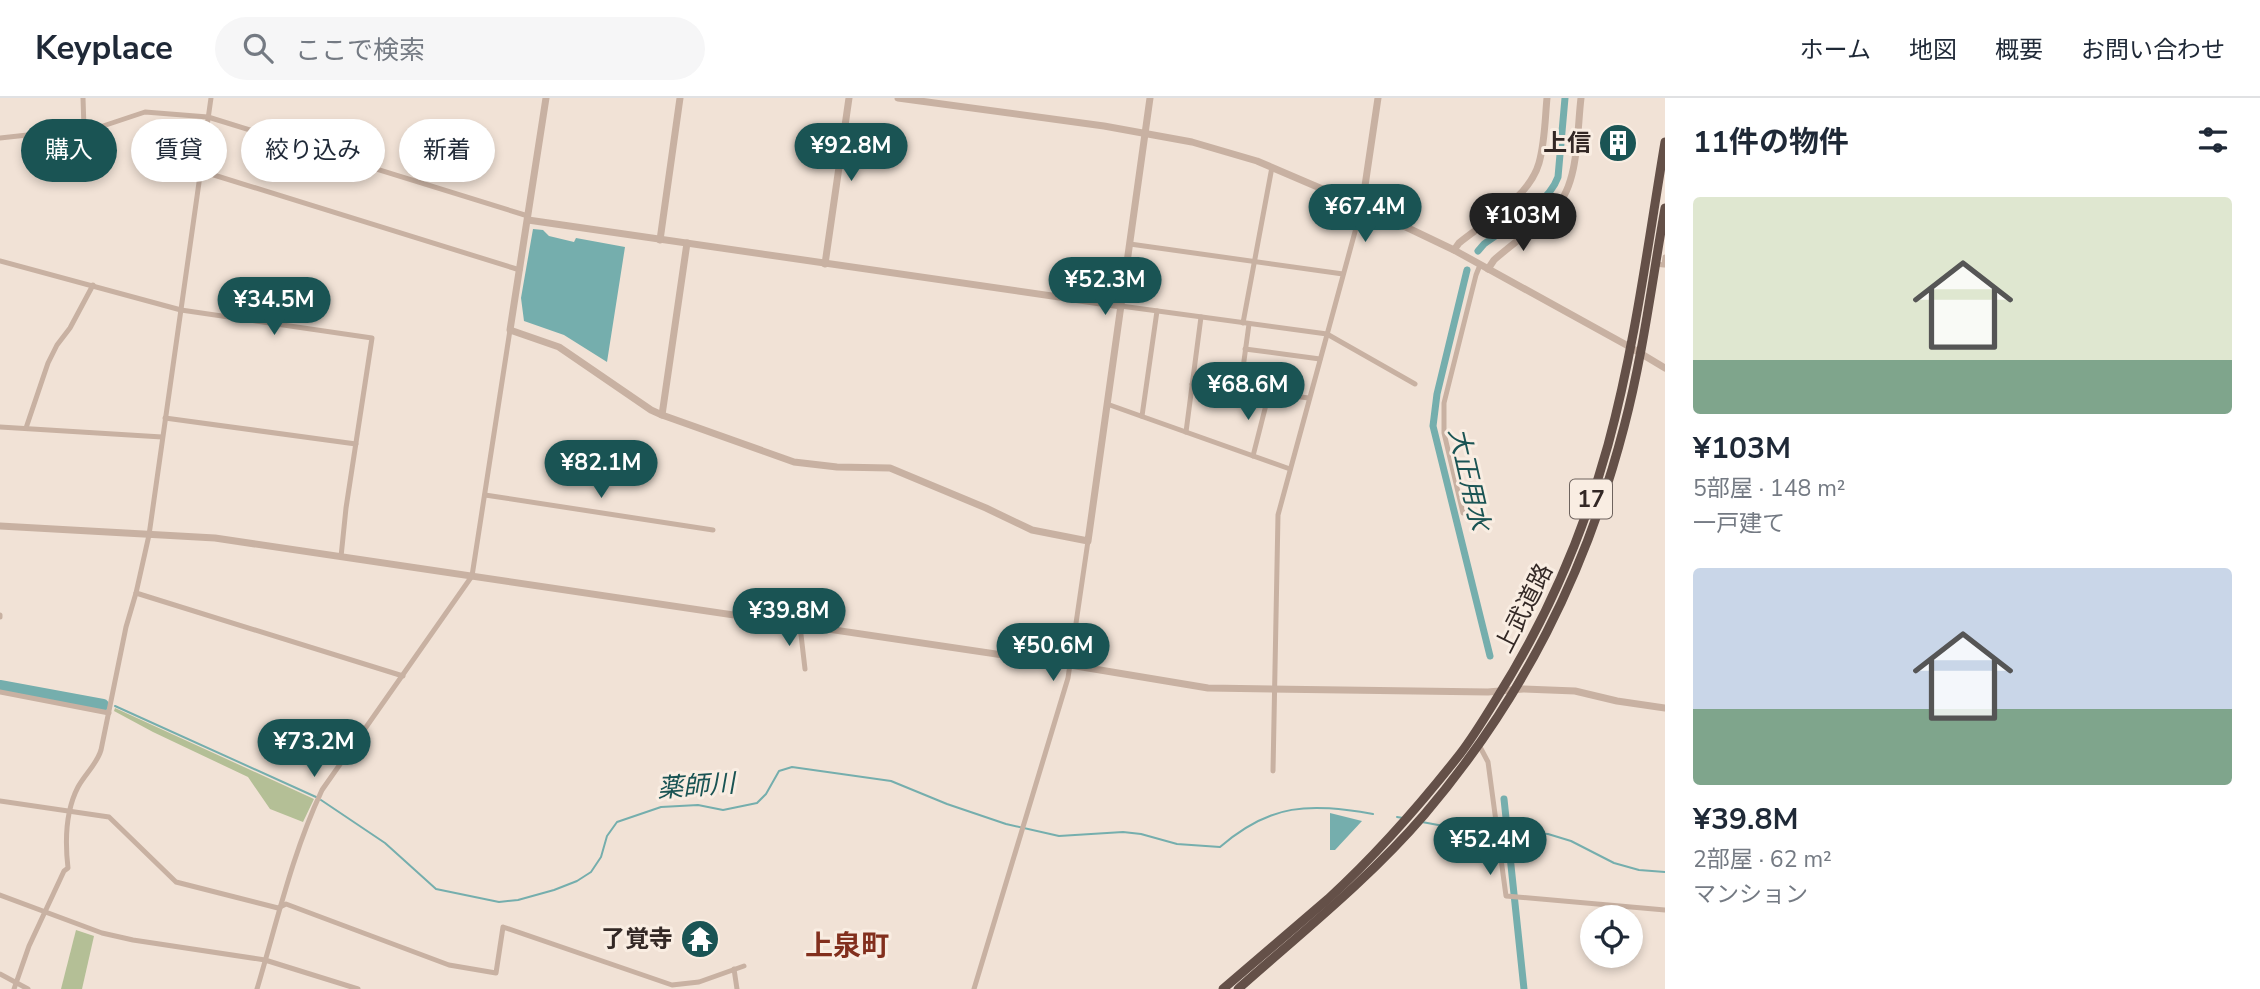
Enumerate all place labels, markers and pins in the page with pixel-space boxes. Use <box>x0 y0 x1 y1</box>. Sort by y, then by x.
building icon: 上信 <box>1597 122 1639 164</box>
pin: ¥92.8M <box>794 123 908 183</box>
place label: 上信 <box>1543 127 1591 159</box>
pin: ¥67.4M <box>1308 184 1422 244</box>
pin: ¥103M <box>1474 194 1572 253</box>
pin: ¥52.3M <box>1048 258 1162 317</box>
pin: ¥34.5M <box>217 278 331 337</box>
pin: ¥68.6M <box>1191 362 1305 422</box>
pin: ¥82.1M <box>544 440 658 500</box>
pin: ¥39.8M <box>732 588 846 648</box>
pin: ¥50.6M <box>996 624 1110 683</box>
pin: ¥73.2M <box>257 720 371 779</box>
pin: ¥52.4M <box>1433 818 1547 877</box>
temple icon: 了覚寺 <box>679 918 721 960</box>
place label: 了覚寺 <box>601 923 673 955</box>

